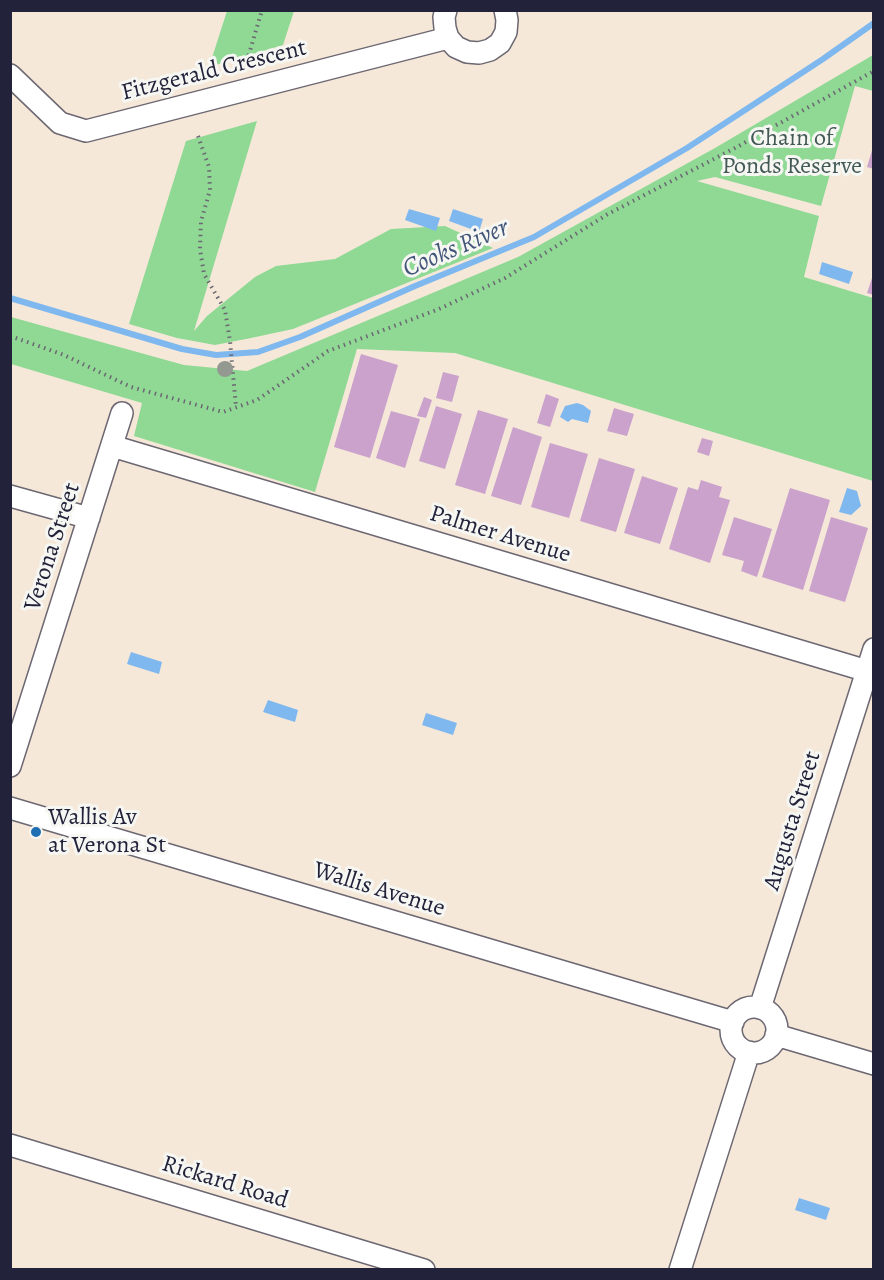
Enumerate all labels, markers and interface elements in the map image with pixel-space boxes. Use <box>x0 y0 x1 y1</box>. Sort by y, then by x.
street label: Fitzgerald Crescent <box>119 34 309 108</box>
park label: Chain of Ponds Reserve <box>722 125 862 181</box>
water label: Cooks River <box>398 213 514 285</box>
street label: Verona Street <box>19 479 87 615</box>
street label: Palmer Avenue <box>426 500 574 570</box>
street label: Augusta Street <box>758 748 828 894</box>
place label: Wallis Av at Verona St <box>48 804 166 860</box>
marker: Wallis Av at Verona St <box>29 825 43 839</box>
street label: Wallis Avenue <box>310 856 448 924</box>
street label: Rickard Road <box>158 1150 292 1216</box>

